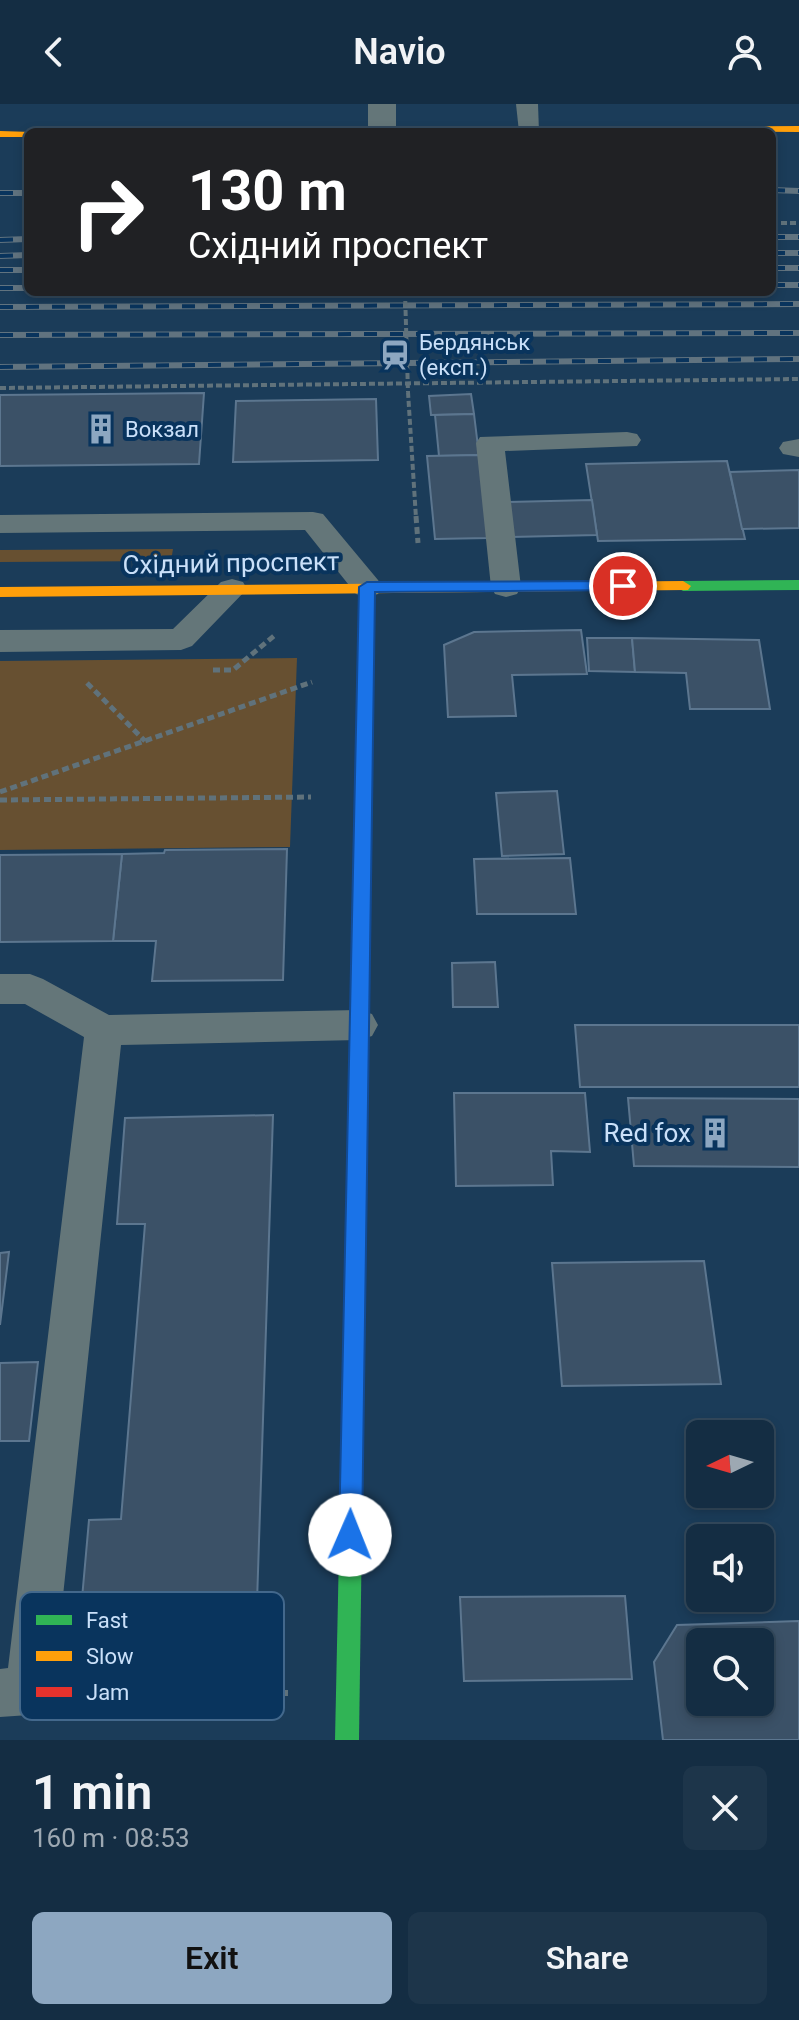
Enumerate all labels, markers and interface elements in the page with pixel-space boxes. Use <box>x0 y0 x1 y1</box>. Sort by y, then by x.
icon: back <box>32 30 76 74</box>
icon: person <box>723 30 767 74</box>
text: Navio <box>353 31 446 73</box>
text: 130 m <box>188 158 347 224</box>
icon: right <box>56 160 160 264</box>
text: Східний проспект <box>188 225 488 267</box>
place label: Бердянськ (експ.) <box>419 330 530 381</box>
station icon: Бердянськ (експ.) <box>378 338 412 372</box>
building icon: Вокзал <box>84 412 118 446</box>
place label: Вокзал <box>125 417 199 442</box>
street label: Східний проспект <box>122 546 340 580</box>
pin <box>589 552 657 620</box>
icon: arrive <box>601 564 645 608</box>
building icon: Red fox <box>698 1116 732 1150</box>
place label: Red fox <box>604 1118 691 1148</box>
north arrow <box>686 1420 774 1508</box>
map controls <box>686 1420 774 1716</box>
position arrow <box>308 1493 392 1577</box>
button: sound <box>686 1524 774 1612</box>
legend <box>20 1592 284 1720</box>
text: Fast <box>86 1608 128 1633</box>
button: search <box>686 1628 774 1716</box>
text: Slow <box>86 1644 134 1669</box>
text: Jam <box>86 1680 129 1705</box>
text: 1 min <box>32 1764 152 1821</box>
button: close <box>683 1766 767 1850</box>
text: 160 m · 08:53 <box>32 1823 190 1853</box>
button: Exit <box>32 1912 392 2004</box>
button: Share <box>408 1912 767 2004</box>

